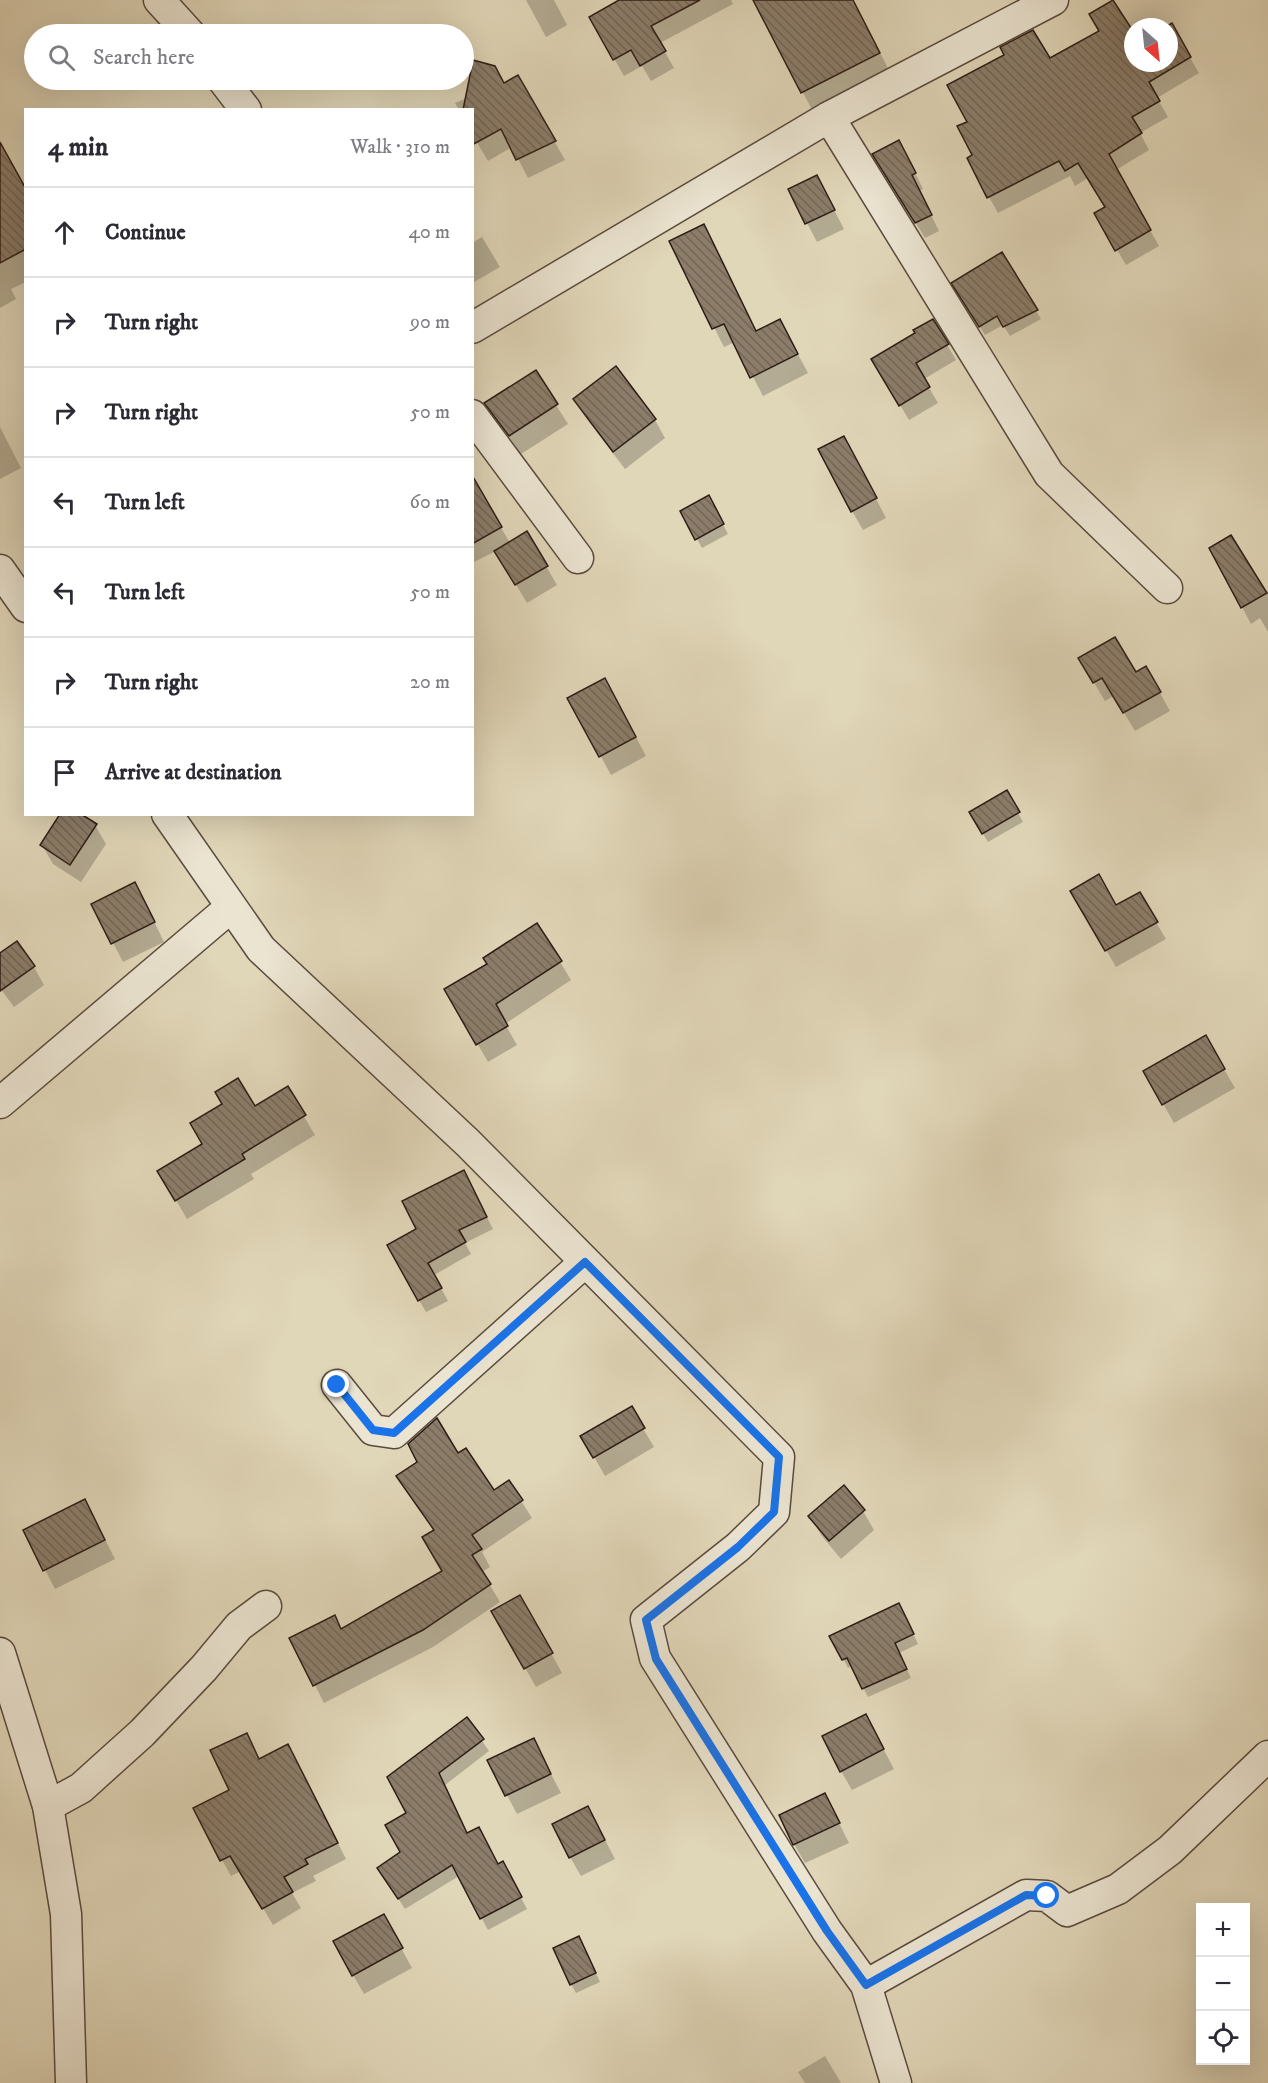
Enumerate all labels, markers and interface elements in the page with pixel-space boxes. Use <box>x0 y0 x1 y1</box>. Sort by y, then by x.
north arrow <box>1124 18 1178 72</box>
search box <box>24 24 474 90</box>
icon: search <box>45 41 78 74</box>
text: Search here <box>93 44 195 71</box>
text: 4 min <box>48 131 108 164</box>
text: Walk · 310 m <box>350 135 450 160</box>
icon: ahead <box>48 216 81 249</box>
text: Continue <box>105 219 186 246</box>
text: 40 m <box>408 220 450 245</box>
icon: right <box>48 306 81 339</box>
text: Turn right <box>105 309 198 336</box>
text: 90 m <box>410 310 450 335</box>
icon: right <box>48 396 81 429</box>
text: Turn right <box>105 399 198 426</box>
text: 50 m <box>410 400 450 425</box>
icon: left <box>48 486 81 519</box>
text: Turn left <box>105 489 185 516</box>
text: 60 m <box>410 490 450 515</box>
icon: left <box>48 576 81 609</box>
text: Turn left <box>105 579 185 606</box>
text: 50 m <box>410 580 450 605</box>
icon: right <box>48 666 81 699</box>
text: Turn right <box>105 669 198 696</box>
text: 20 m <box>410 670 450 695</box>
icon: arrive <box>48 756 81 789</box>
text: Arrive at destination <box>105 759 282 786</box>
route end <box>323 1371 349 1397</box>
route start <box>1033 1882 1059 1908</box>
map controls <box>1196 1903 1250 2065</box>
button: + <box>1196 1903 1250 1957</box>
button: − <box>1196 1957 1250 2011</box>
button: locate <box>1196 2011 1250 2065</box>

